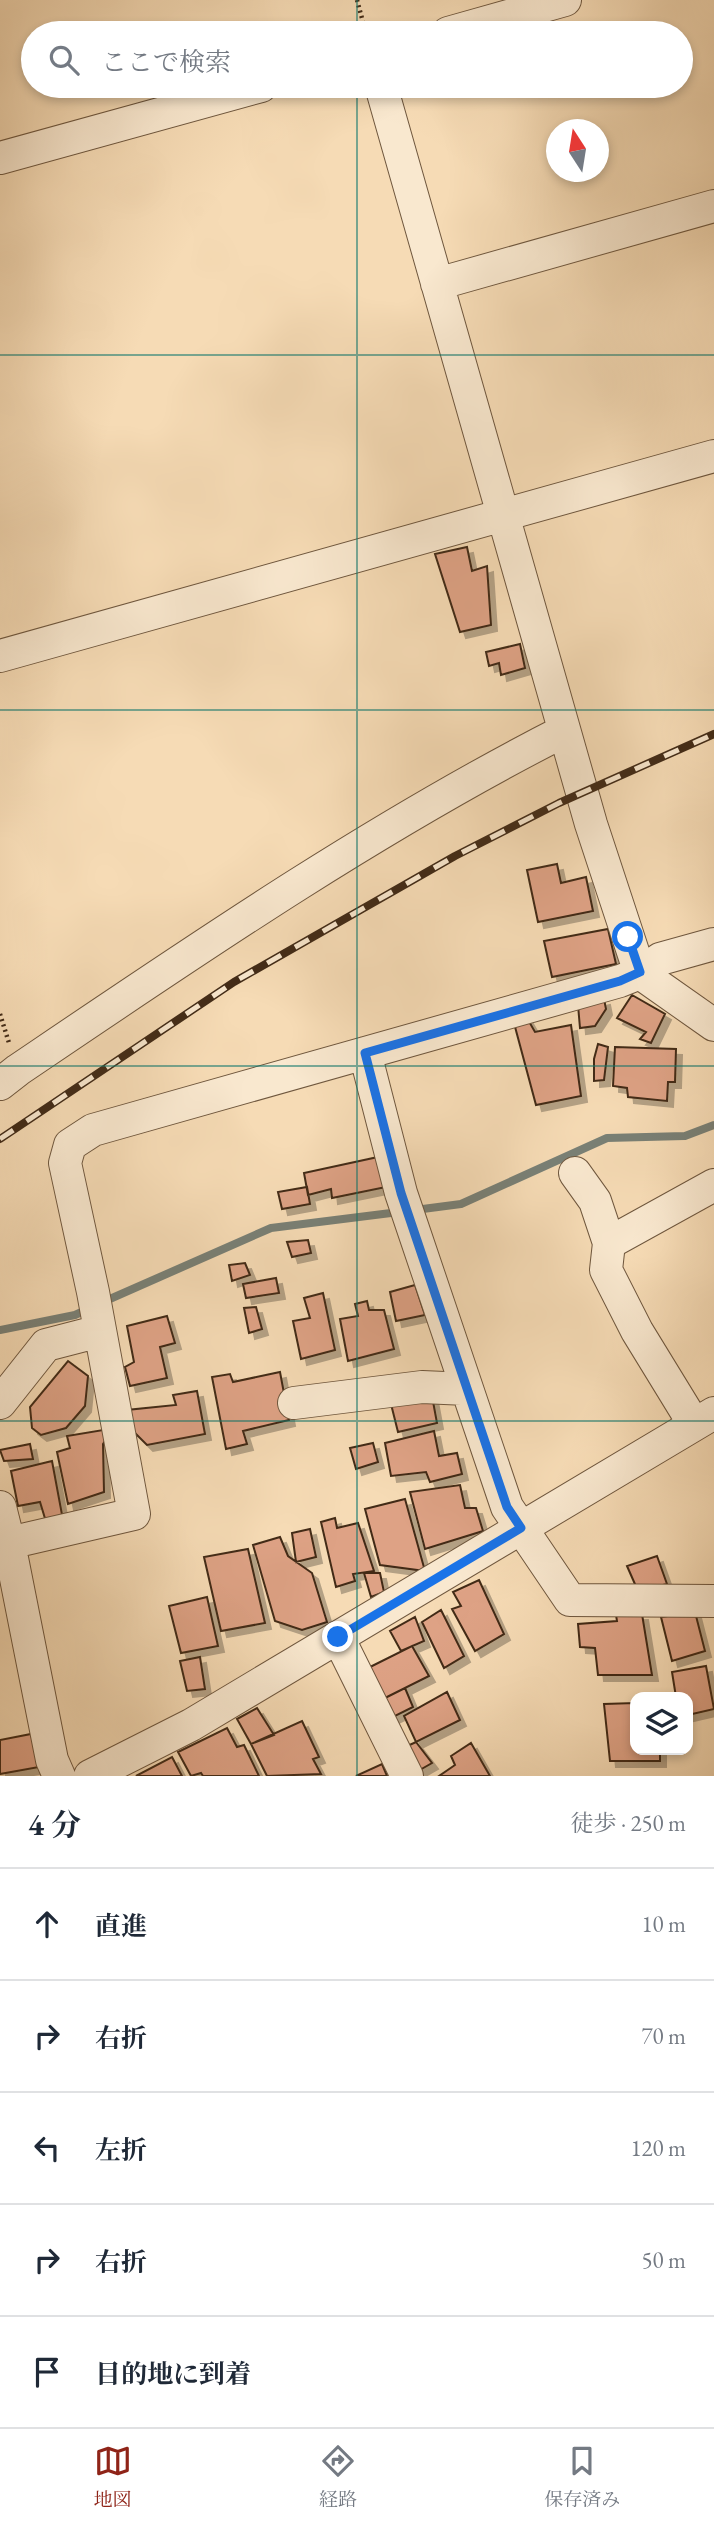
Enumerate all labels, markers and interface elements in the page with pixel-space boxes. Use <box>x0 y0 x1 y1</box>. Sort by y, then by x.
search box <box>21 21 693 98</box>
icon: search <box>45 41 83 79</box>
text: ここで検索 <box>101 45 231 79</box>
north arrow <box>546 119 609 182</box>
route start <box>612 921 643 952</box>
route end <box>322 1621 353 1652</box>
map controls <box>630 1692 693 1755</box>
button: layers <box>630 1692 693 1755</box>
text: 4 分 <box>28 1805 81 1844</box>
text: 徒歩 · 250 m <box>571 1808 686 1838</box>
icon: ahead <box>28 1905 66 1943</box>
text: 直進 <box>95 1909 147 1943</box>
text: 10 m <box>641 1909 686 1939</box>
icon: right <box>28 2017 66 2055</box>
text: 右折 <box>95 2021 147 2055</box>
text: 70 m <box>641 2021 686 2051</box>
icon: left <box>28 2129 66 2167</box>
text: 左折 <box>95 2133 147 2167</box>
text: 120 m <box>630 2133 686 2163</box>
icon: right <box>28 2241 66 2279</box>
text: 右折 <box>95 2245 147 2279</box>
text: 50 m <box>641 2245 686 2275</box>
icon: arrive <box>28 2353 66 2391</box>
text: 目的地に到着 <box>95 2357 251 2391</box>
tab: 地図 <box>94 2442 132 2512</box>
tab: 経路 <box>319 2442 357 2512</box>
tab: 保存済み <box>544 2442 620 2512</box>

